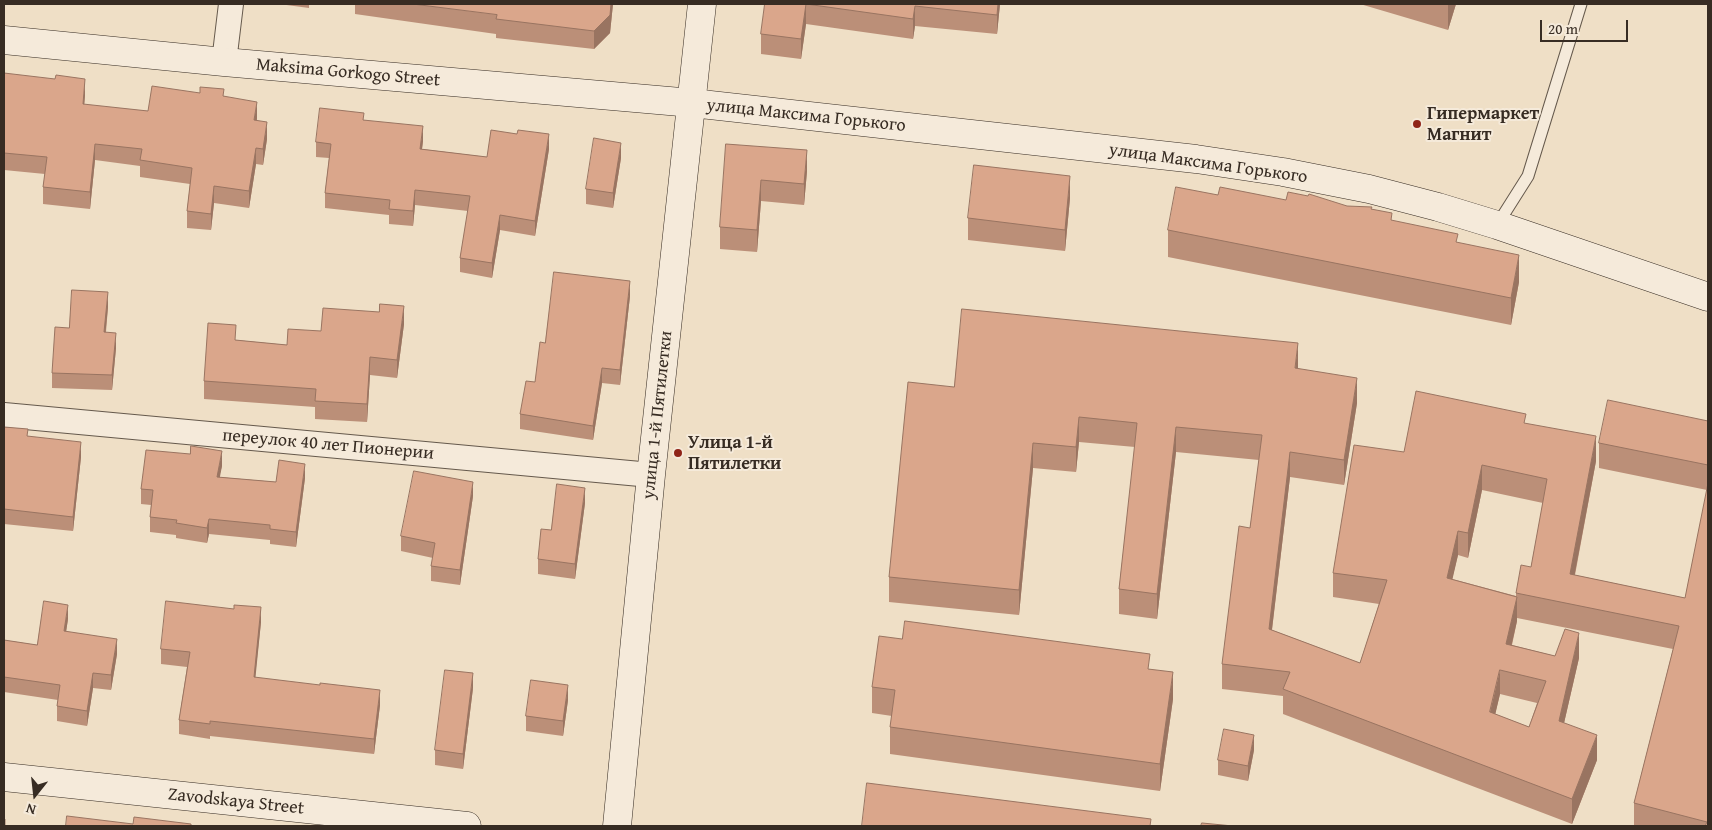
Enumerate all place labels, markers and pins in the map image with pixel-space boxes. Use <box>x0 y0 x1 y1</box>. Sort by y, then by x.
place label: Гипермаркет Магнит <box>1427 103 1539 146</box>
marker: Гипермаркет Магнит <box>1411 118 1423 130</box>
place label: Улица 1-й Пятилетки <box>688 432 781 474</box>
marker: Улица 1-й Пятилетки <box>672 447 684 459</box>

